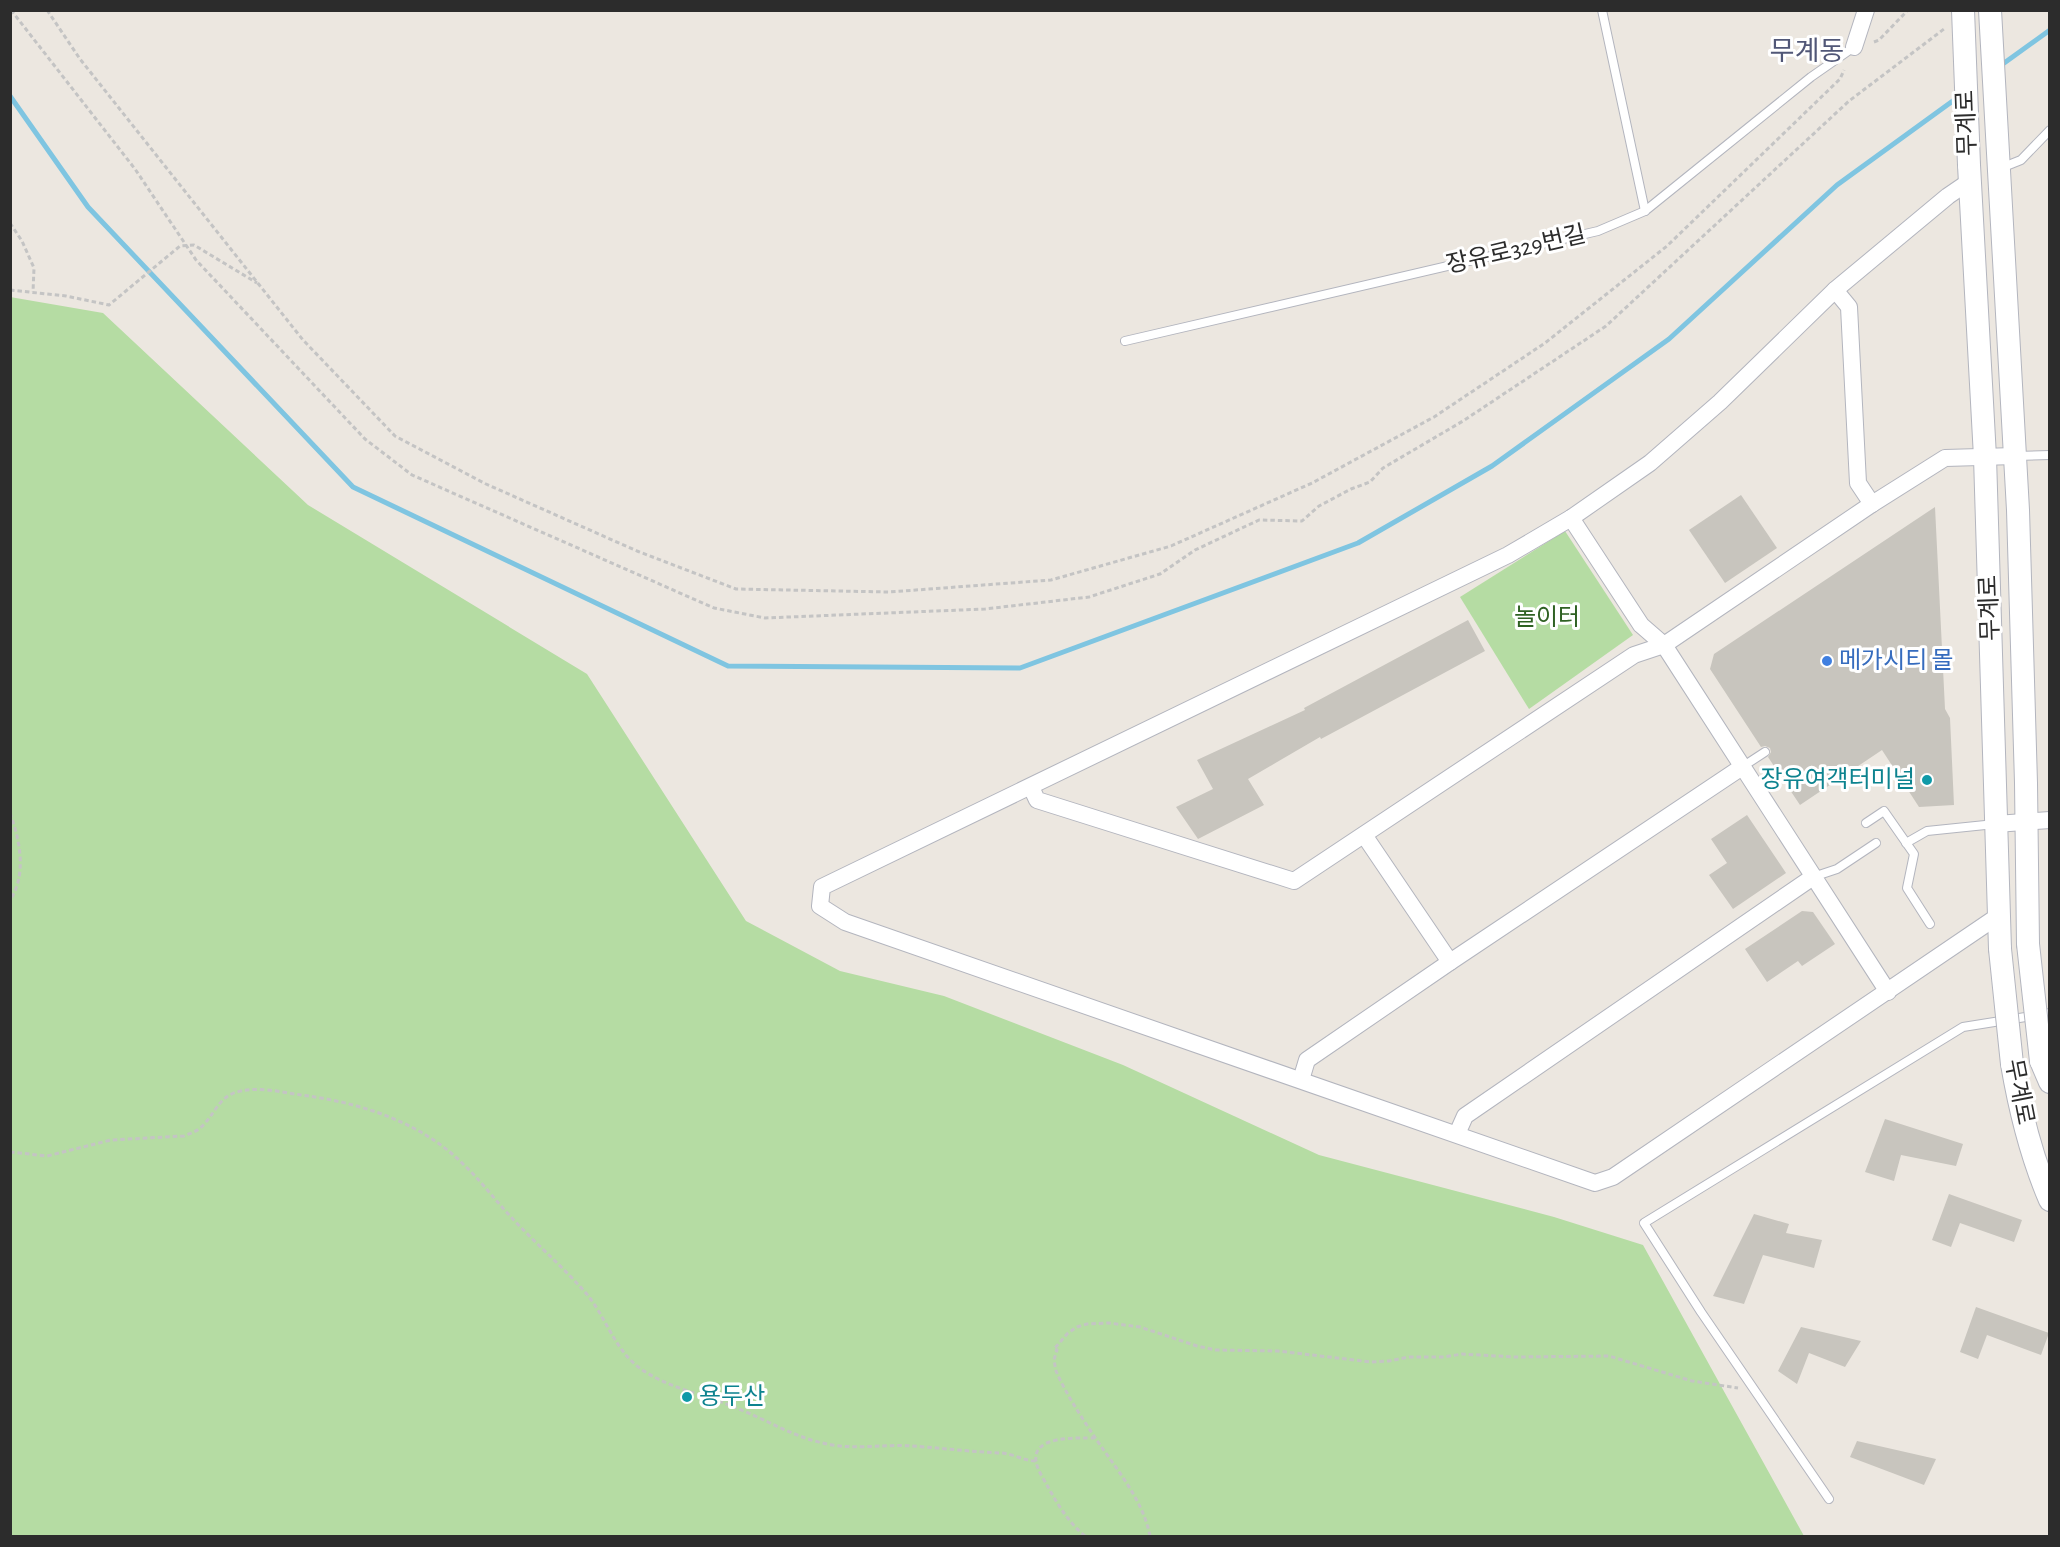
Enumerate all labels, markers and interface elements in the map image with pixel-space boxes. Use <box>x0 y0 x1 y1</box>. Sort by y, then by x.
district label: 무계동 <box>1770 37 1844 65</box>
street label: 무계로 <box>1953 89 1980 157</box>
street label: 장유로329번길 <box>1443 220 1588 278</box>
street label: 무계로 <box>1976 574 2003 642</box>
park label: 놀이터 <box>1514 605 1580 630</box>
place label: 메가시티 몰 <box>1839 648 1953 673</box>
marker: 메가시티 몰 <box>1820 654 1834 668</box>
place label: 장유여객터미널 <box>1760 766 1915 792</box>
marker: 장유여객터미널 <box>1920 773 1934 787</box>
street label: 무계로 <box>2001 1057 2038 1127</box>
place label: 용두산 <box>699 1384 765 1409</box>
marker: 용두산 <box>680 1390 694 1404</box>

